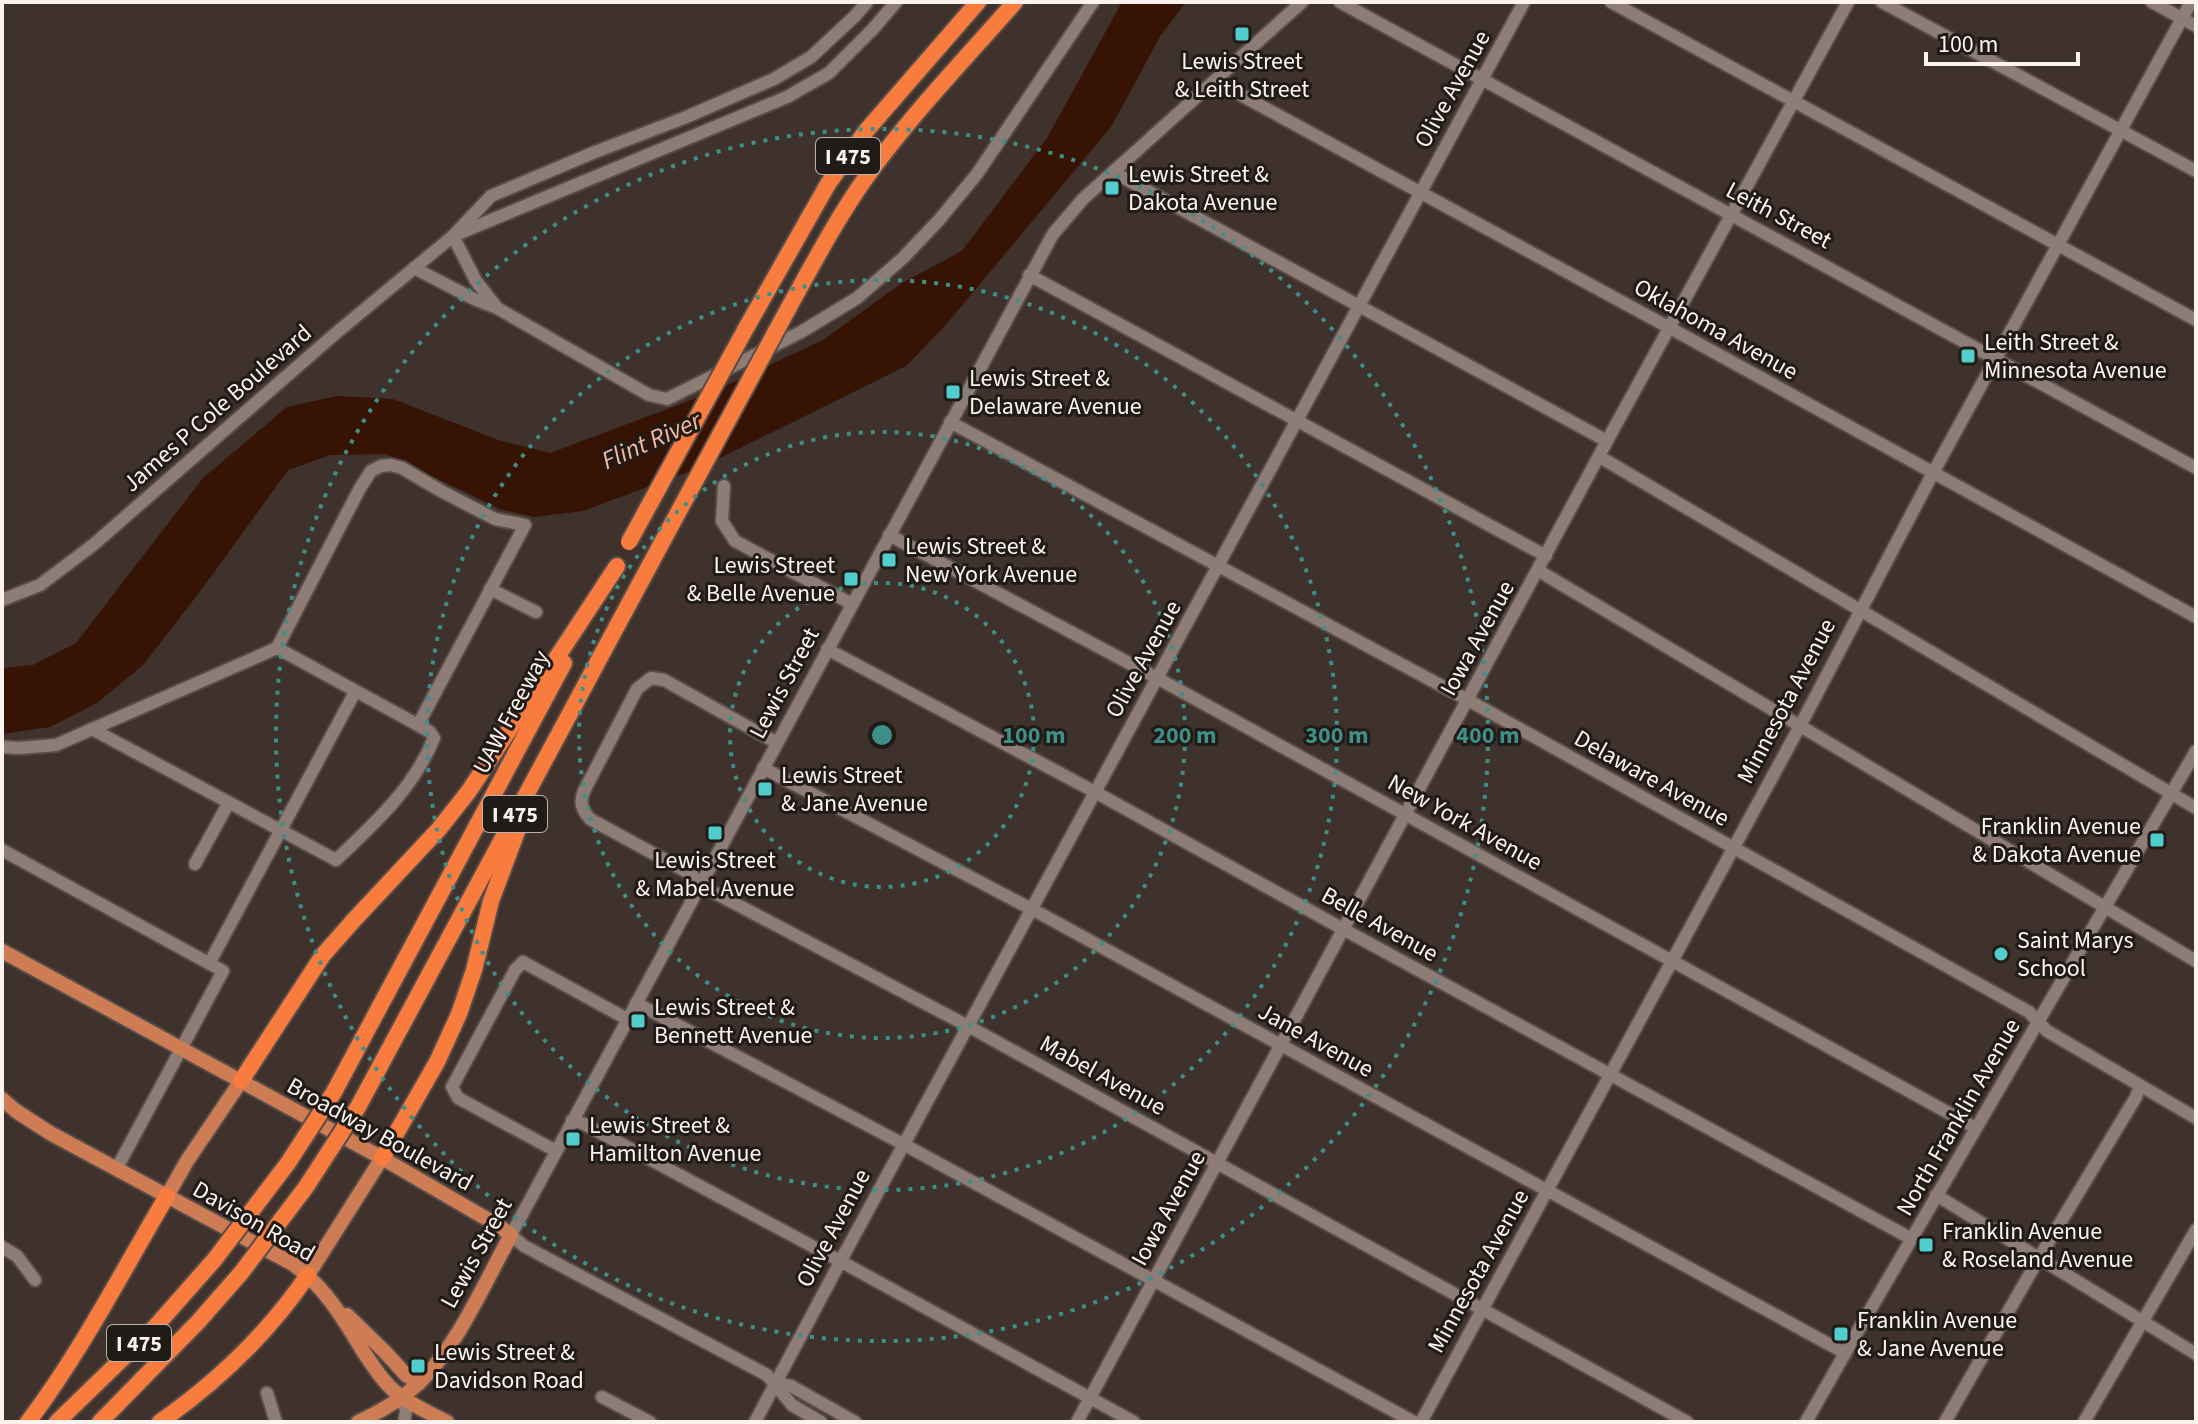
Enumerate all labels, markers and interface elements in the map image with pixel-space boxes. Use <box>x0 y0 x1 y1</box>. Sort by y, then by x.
scale bar <box>1926 16 2078 66</box>
street label: Olive Avenue <box>1406 24 1499 154</box>
marker: Lewis Street & Leith Street <box>1233 25 1251 43</box>
text: 100 m <box>1938 27 1998 62</box>
place label: Lewis Street & Leith Street <box>1175 44 1309 107</box>
road number: I 475 <box>816 138 880 174</box>
place label: Lewis Street & Dakota Avenue <box>1128 157 1277 220</box>
street label: Leith Street <box>1720 173 1838 258</box>
marker: Lewis Street & Dakota Avenue <box>1103 179 1121 197</box>
street label: Oklahoma Avenue <box>1627 270 1804 389</box>
street label: James P Cole Boulevard <box>115 316 320 501</box>
place label: Leith Street & Minnesota Avenue <box>1984 325 2167 388</box>
marker: Leith Street & Minnesota Avenue <box>1959 347 1977 365</box>
place label: Lewis Street & Delaware Avenue <box>969 361 1142 424</box>
marker: Lewis Street & Delaware Avenue <box>944 383 962 401</box>
water label: Flint River <box>595 402 708 479</box>
place label: Lewis Street & New York Avenue <box>905 529 1077 592</box>
place label: Lewis Street & Belle Avenue <box>687 548 835 611</box>
marker: Lewis Street & New York Avenue <box>880 551 898 569</box>
marker: Lewis Street & Belle Avenue <box>842 570 860 588</box>
street label: Iowa Avenue <box>1431 574 1524 702</box>
street label: Olive Avenue <box>1097 594 1190 724</box>
street label: Minnesota Avenue <box>1728 612 1845 790</box>
street label: Lewis Street <box>740 621 828 745</box>
street label: UAW Freeway <box>464 644 559 780</box>
text: 100 m <box>1002 718 1066 753</box>
text: 200 m <box>1153 718 1217 753</box>
text: 300 m <box>1305 718 1369 753</box>
text: 400 m <box>1456 718 1520 753</box>
centre of rings <box>868 721 896 749</box>
street label: Delaware Avenue <box>1568 721 1736 836</box>
place label: Lewis Street & Jane Avenue <box>781 758 928 821</box>
street label: New York Avenue <box>1381 765 1548 879</box>
marker: Lewis Street & Jane Avenue <box>756 780 774 798</box>
road number: I 475 <box>483 796 547 832</box>
place label: Franklin Avenue & Dakota Avenue <box>1972 809 2141 872</box>
marker: Lewis Street & Mabel Avenue <box>706 824 724 842</box>
marker: Franklin Avenue & Dakota Avenue <box>2148 831 2166 849</box>
place label: Lewis Street & Mabel Avenue <box>635 843 795 906</box>
street label: Belle Avenue <box>1315 878 1445 971</box>
place label: Saint Marys School <box>2017 923 2134 986</box>
marker: Saint Marys School <box>1992 945 2010 963</box>
place label: Lewis Street & Bennett Avenue <box>654 990 812 1053</box>
street label: Jane Avenue <box>1252 994 1380 1087</box>
marker: Lewis Street & Bennett Avenue <box>629 1012 647 1030</box>
street label: North Franklin Avenue <box>1888 1012 2029 1223</box>
street label: Mabel Avenue <box>1033 1026 1172 1125</box>
street label: Broadway Boulevard <box>280 1069 479 1200</box>
place label: Lewis Street & Hamilton Avenue <box>589 1108 761 1171</box>
marker: Lewis Street & Hamilton Avenue <box>564 1130 582 1148</box>
street label: Iowa Avenue <box>1122 1144 1215 1272</box>
street label: Olive Avenue <box>788 1163 879 1294</box>
street label: Davison Road <box>186 1172 322 1271</box>
street label: Minnesota Avenue <box>1419 1183 1538 1360</box>
street label: Lewis Street <box>432 1192 521 1315</box>
place label: Franklin Avenue & Roseland Avenue <box>1942 1214 2133 1277</box>
marker: Franklin Avenue & Roseland Avenue <box>1917 1236 1935 1254</box>
place label: Franklin Avenue & Jane Avenue <box>1857 1303 2017 1366</box>
road number: I 475 <box>107 1325 171 1361</box>
marker: Franklin Avenue & Jane Avenue <box>1832 1325 1850 1343</box>
place label: Lewis Street & Davidson Road <box>434 1335 584 1398</box>
marker: Lewis Street & Davidson Road <box>409 1357 427 1375</box>

